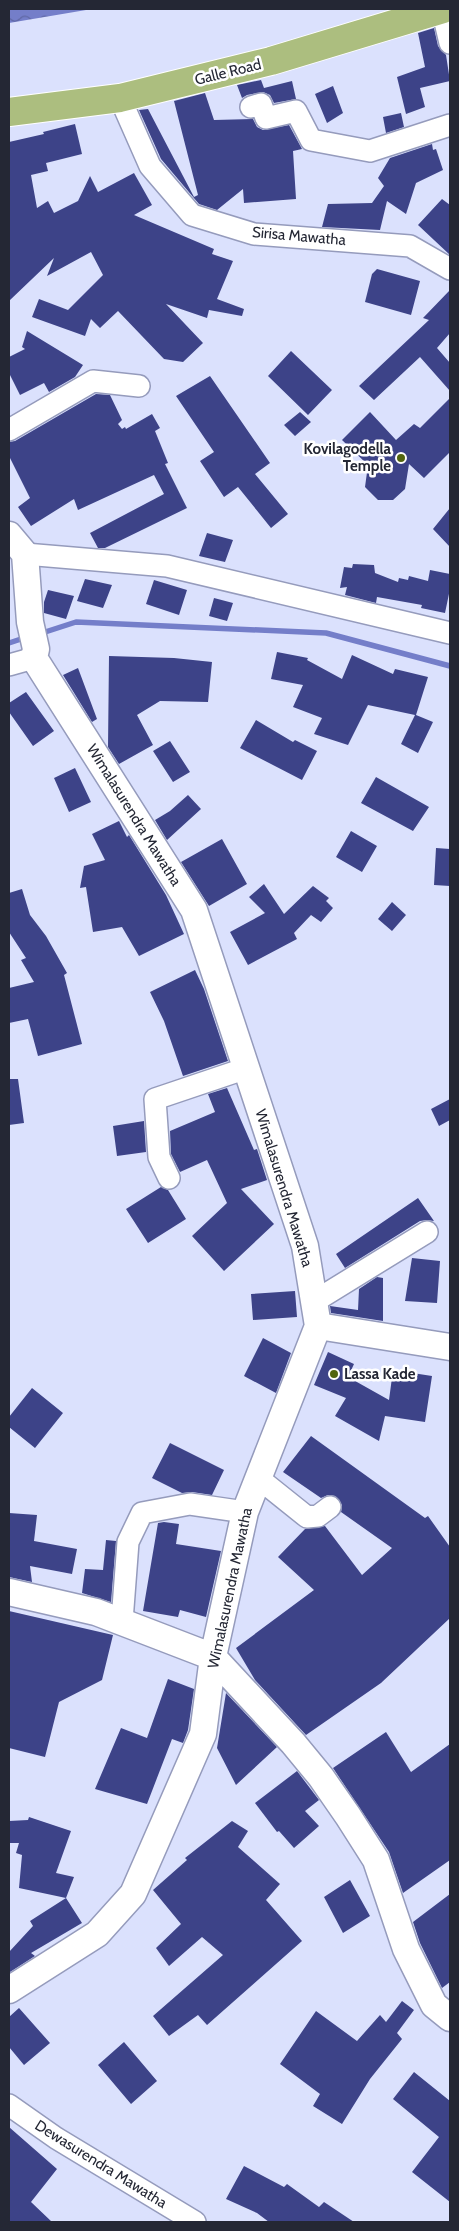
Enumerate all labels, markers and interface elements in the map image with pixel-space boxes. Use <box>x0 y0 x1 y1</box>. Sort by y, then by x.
street label: Galle Road <box>193 55 263 89</box>
street label: Sirisa Mawatha <box>251 223 347 249</box>
place label: Kovilagodella Temple <box>304 440 392 475</box>
marker: Kovilagodella Temple <box>395 452 407 464</box>
street label: Wimalasurendra Mawatha <box>83 741 185 890</box>
street label: Wimalasurendra Mawatha <box>251 1107 317 1270</box>
place label: Lassa Kade <box>344 1365 416 1383</box>
marker: Lassa Kade <box>328 1368 340 1380</box>
street label: Wimalasurendra Mawatha <box>204 1505 256 1670</box>
street label: Dewasurendra Mawatha <box>32 2116 171 2212</box>

